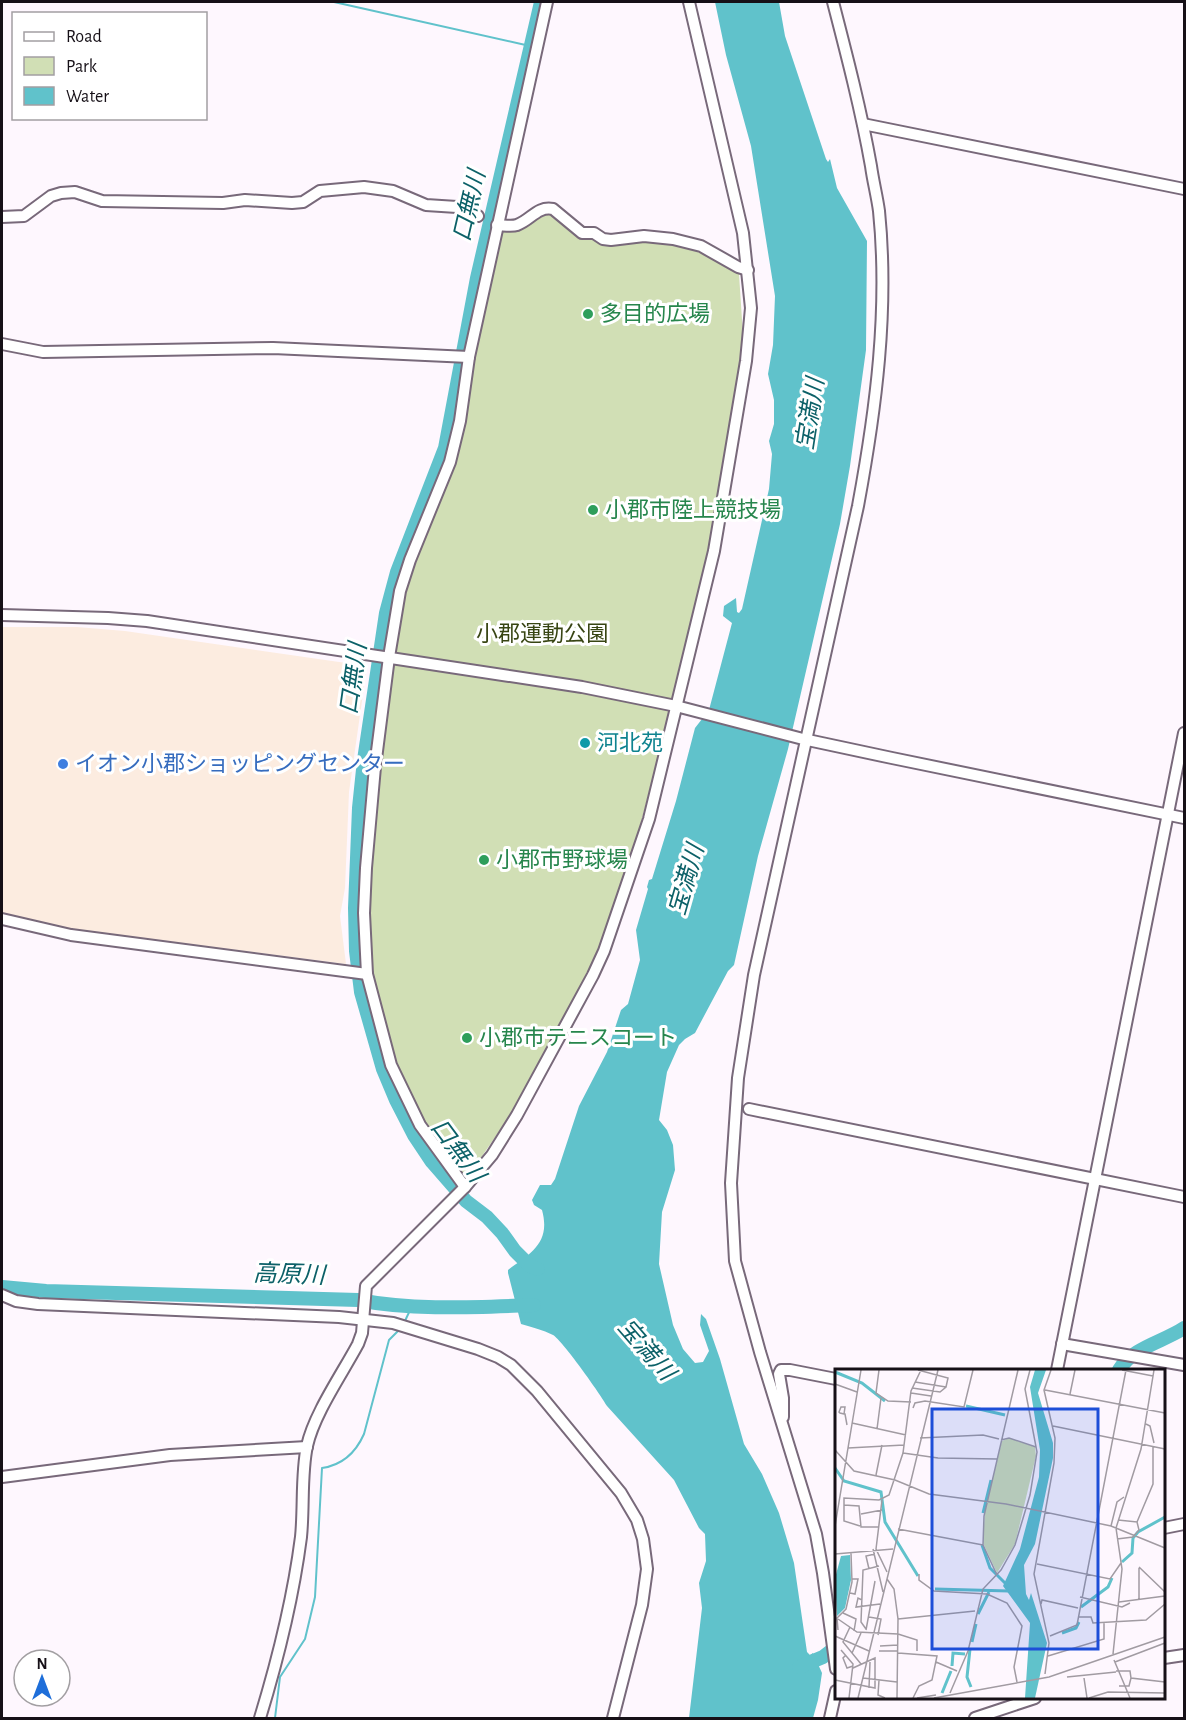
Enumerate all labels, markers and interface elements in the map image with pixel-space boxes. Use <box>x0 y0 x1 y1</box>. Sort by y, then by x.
legend <box>12 12 207 120</box>
text: Road <box>66 28 102 46</box>
text: Park <box>66 58 98 76</box>
text: Water <box>66 88 109 106</box>
water label: 口無川 <box>448 165 490 244</box>
place label: 多目的広場 <box>600 302 710 325</box>
marker: 多目的広場 <box>581 307 595 321</box>
water label: 宝満川 <box>792 373 829 451</box>
place label: 小郡市陸上競技場 <box>605 498 781 521</box>
marker: 小郡市陸上競技場 <box>586 503 600 517</box>
park label: 小郡運動公園 <box>476 622 608 645</box>
water label: 口無川 <box>335 638 371 716</box>
place label: 河北苑 <box>597 731 663 754</box>
marker: 河北苑 <box>578 736 592 750</box>
place label: イオン小郡ショッピングセンター <box>75 752 405 775</box>
marker: イオン小郡ショッピングセンター <box>56 757 70 771</box>
water label: 宝満川 <box>664 839 709 918</box>
place label: 小郡市野球場 <box>496 848 628 871</box>
marker: 小郡市野球場 <box>477 853 491 867</box>
place label: 小郡市テニスコート <box>479 1026 677 1049</box>
marker: 小郡市テニスコート <box>460 1031 474 1045</box>
water label: 口無川 <box>426 1114 492 1189</box>
water label: 高原川 <box>253 1260 328 1288</box>
water label: 宝満川 <box>613 1314 682 1387</box>
inset map <box>835 1369 1165 1699</box>
north arrow <box>12 1648 72 1708</box>
text: N <box>36 1656 48 1672</box>

